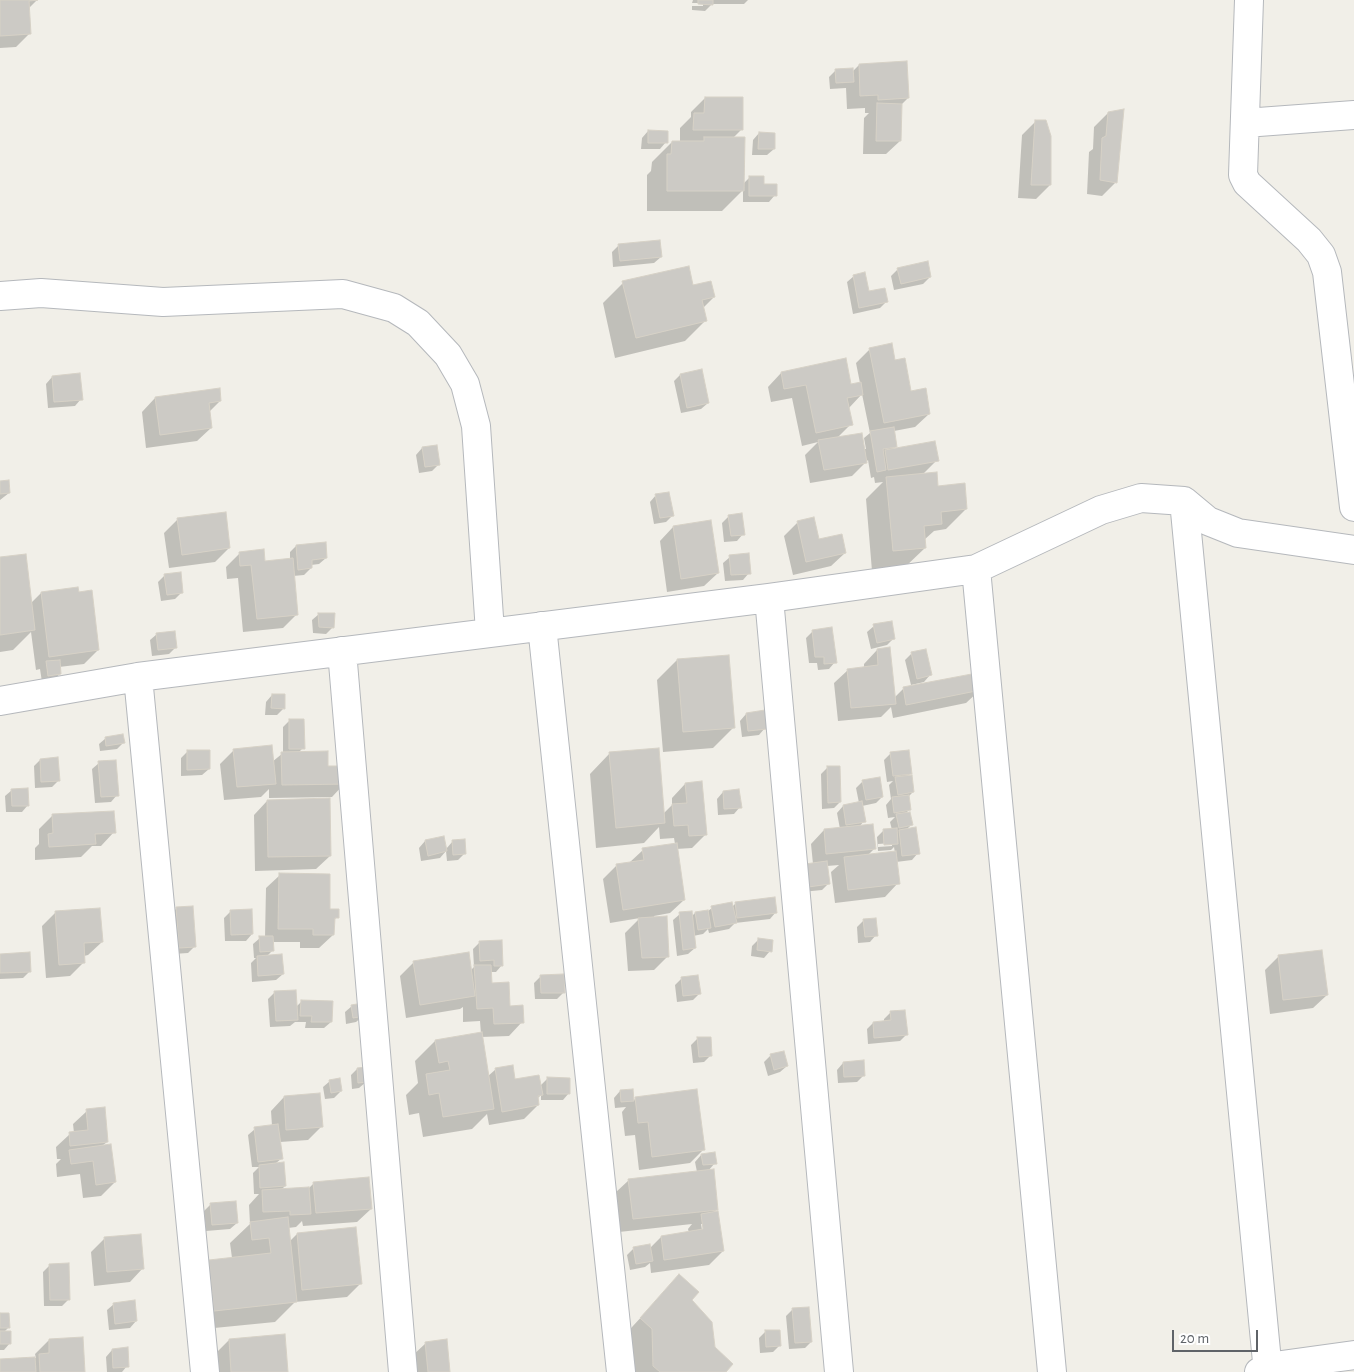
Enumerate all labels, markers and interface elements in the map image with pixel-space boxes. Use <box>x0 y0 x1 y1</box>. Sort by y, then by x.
scale bar <box>1174 1320 1260 1352</box>
text: 20 m <box>1180 1331 1209 1346</box>

